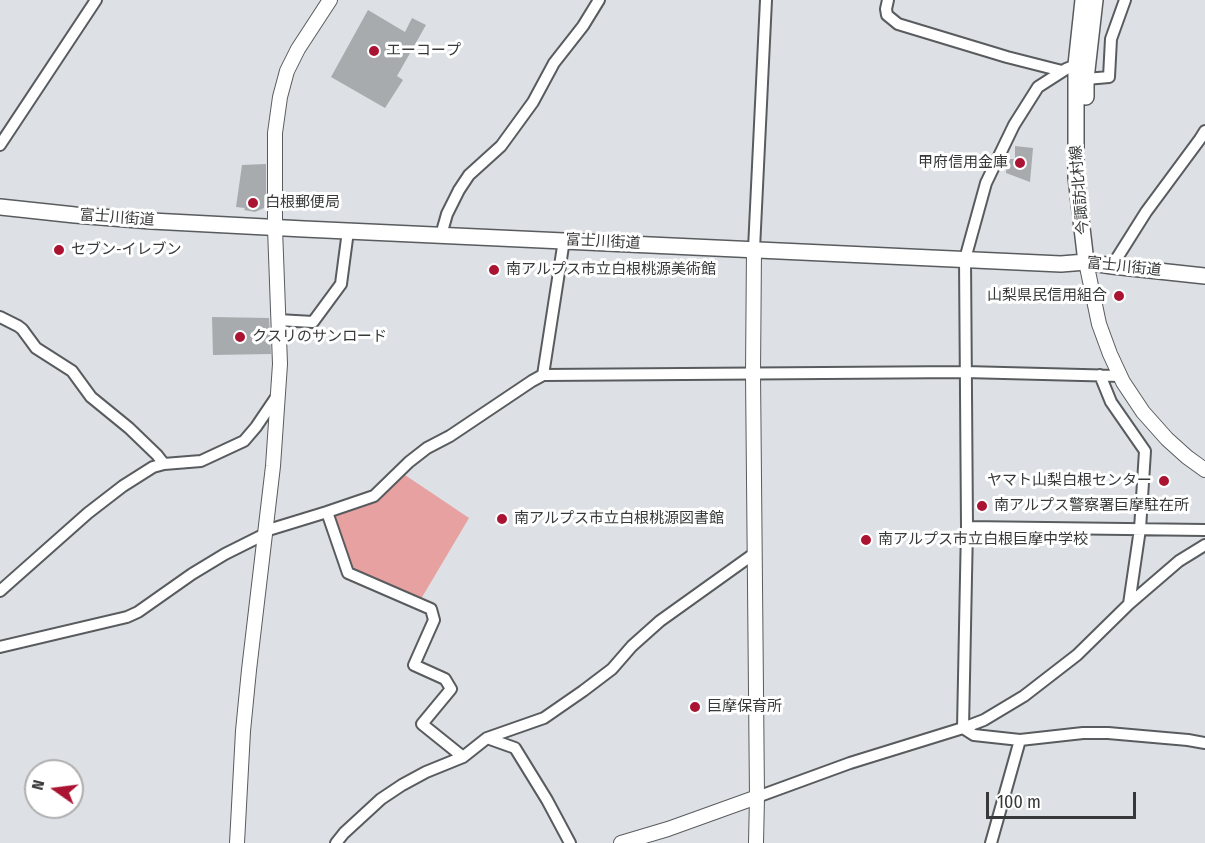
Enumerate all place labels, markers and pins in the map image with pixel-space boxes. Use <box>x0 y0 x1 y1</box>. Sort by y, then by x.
place label: エーコープ <box>386 42 461 60</box>
marker: エーコープ <box>367 44 381 58</box>
place label: 甲府信用金庫 <box>918 154 1008 172</box>
marker: 甲府信用金庫 <box>1013 156 1027 170</box>
place label: 白根郵便局 <box>265 194 340 212</box>
marker: 白根郵便局 <box>246 196 260 210</box>
place label: セブン-イレブン <box>71 241 182 259</box>
marker: セブン-イレブン <box>52 243 66 257</box>
place label: 南アルプス市立白根桃源美術館 <box>506 261 716 279</box>
marker: 南アルプス市立白根桃源美術館 <box>487 263 501 277</box>
place label: 山梨県民信用組合 <box>987 287 1107 305</box>
marker: 山梨県民信用組合 <box>1112 289 1126 303</box>
place label: クスリのサンロード <box>252 328 387 346</box>
marker: クスリのサンロード <box>233 330 247 344</box>
place label: ヤマト山梨白根センター <box>987 472 1152 490</box>
marker: ヤマト山梨白根センター <box>1157 474 1171 488</box>
place label: 南アルプス警察署巨摩駐在所 <box>994 497 1189 515</box>
marker: 南アルプス警察署巨摩駐在所 <box>975 499 989 513</box>
place label: 南アルプス市立白根桃源図書館 <box>514 510 724 528</box>
marker: 南アルプス市立白根桃源図書館 <box>495 512 509 526</box>
place label: 南アルプス市立白根巨摩中学校 <box>878 531 1088 549</box>
marker: 南アルプス市立白根巨摩中学校 <box>859 533 873 547</box>
place label: 巨摩保育所 <box>707 698 782 716</box>
marker: 巨摩保育所 <box>688 700 702 714</box>

